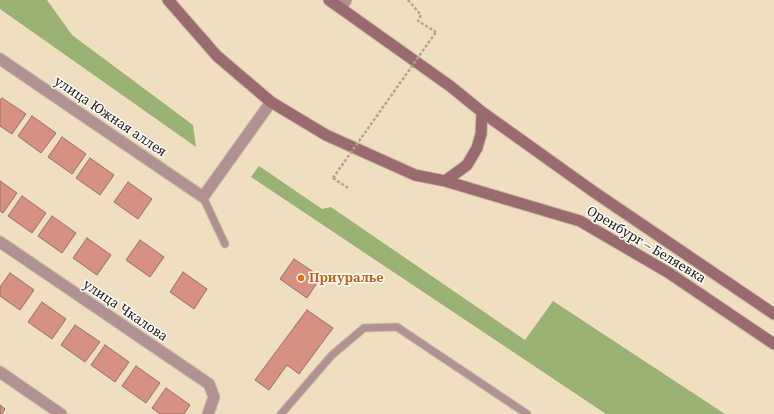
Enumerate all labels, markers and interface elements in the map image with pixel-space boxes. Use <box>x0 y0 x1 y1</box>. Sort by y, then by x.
street label: улица Южная аллея <box>51 74 169 160</box>
street label: Оренбург – Беляевка <box>584 203 708 287</box>
place label: Приуралье <box>309 270 384 286</box>
marker: Приуралье <box>296 273 306 283</box>
street label: улица Чкалова <box>80 277 170 345</box>

